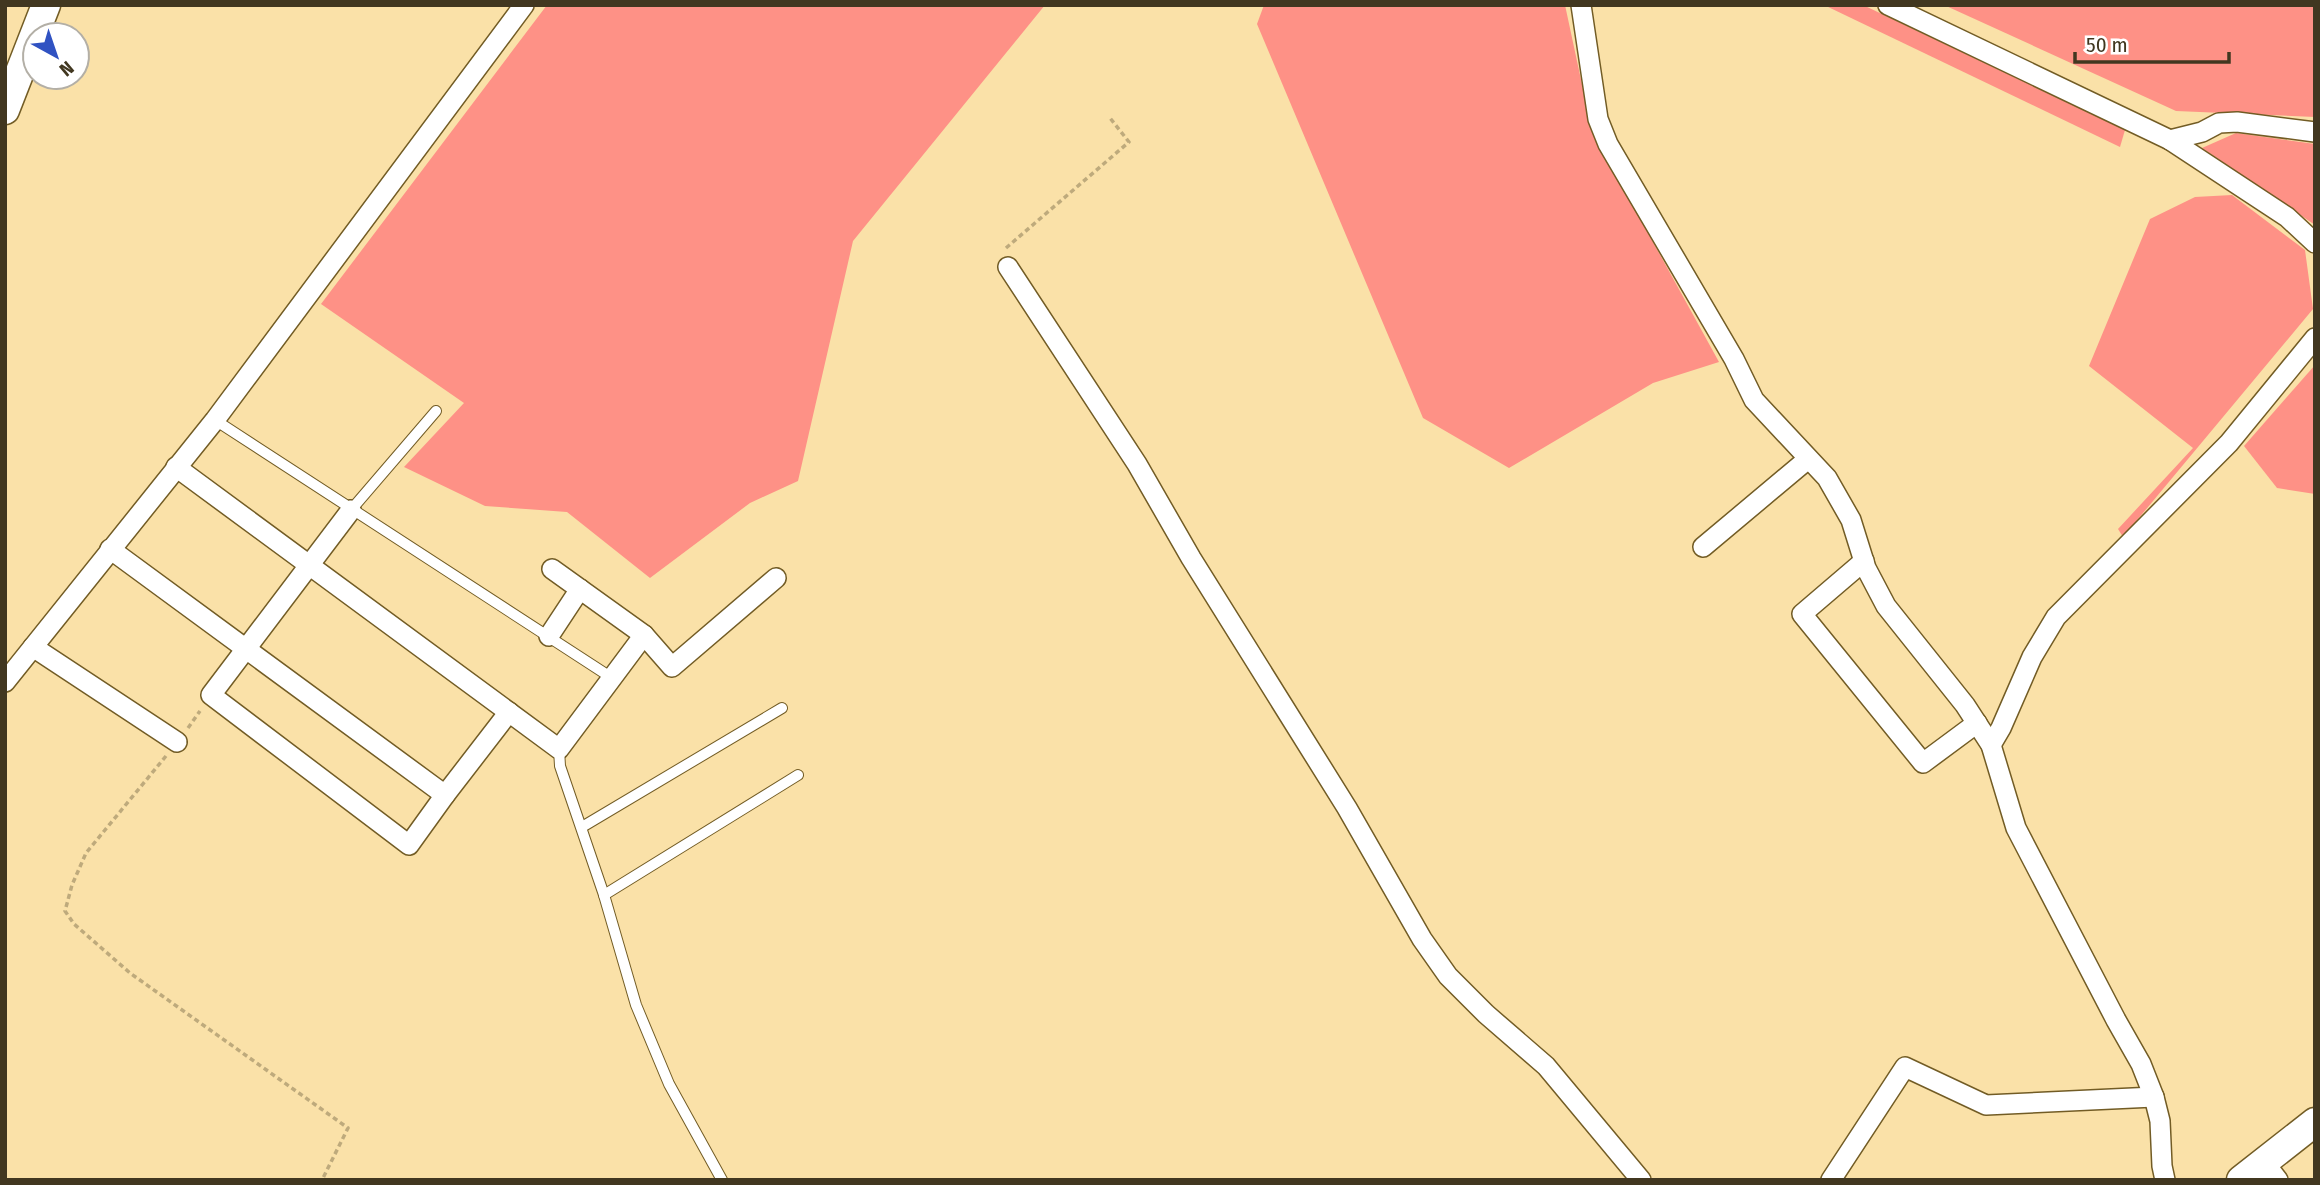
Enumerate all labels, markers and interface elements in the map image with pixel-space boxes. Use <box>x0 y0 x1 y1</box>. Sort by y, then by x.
north arrow <box>21 21 91 91</box>
scale bar <box>2075 21 2229 65</box>
text: 50 m <box>2086 32 2128 58</box>
text: N <box>55 56 78 81</box>

